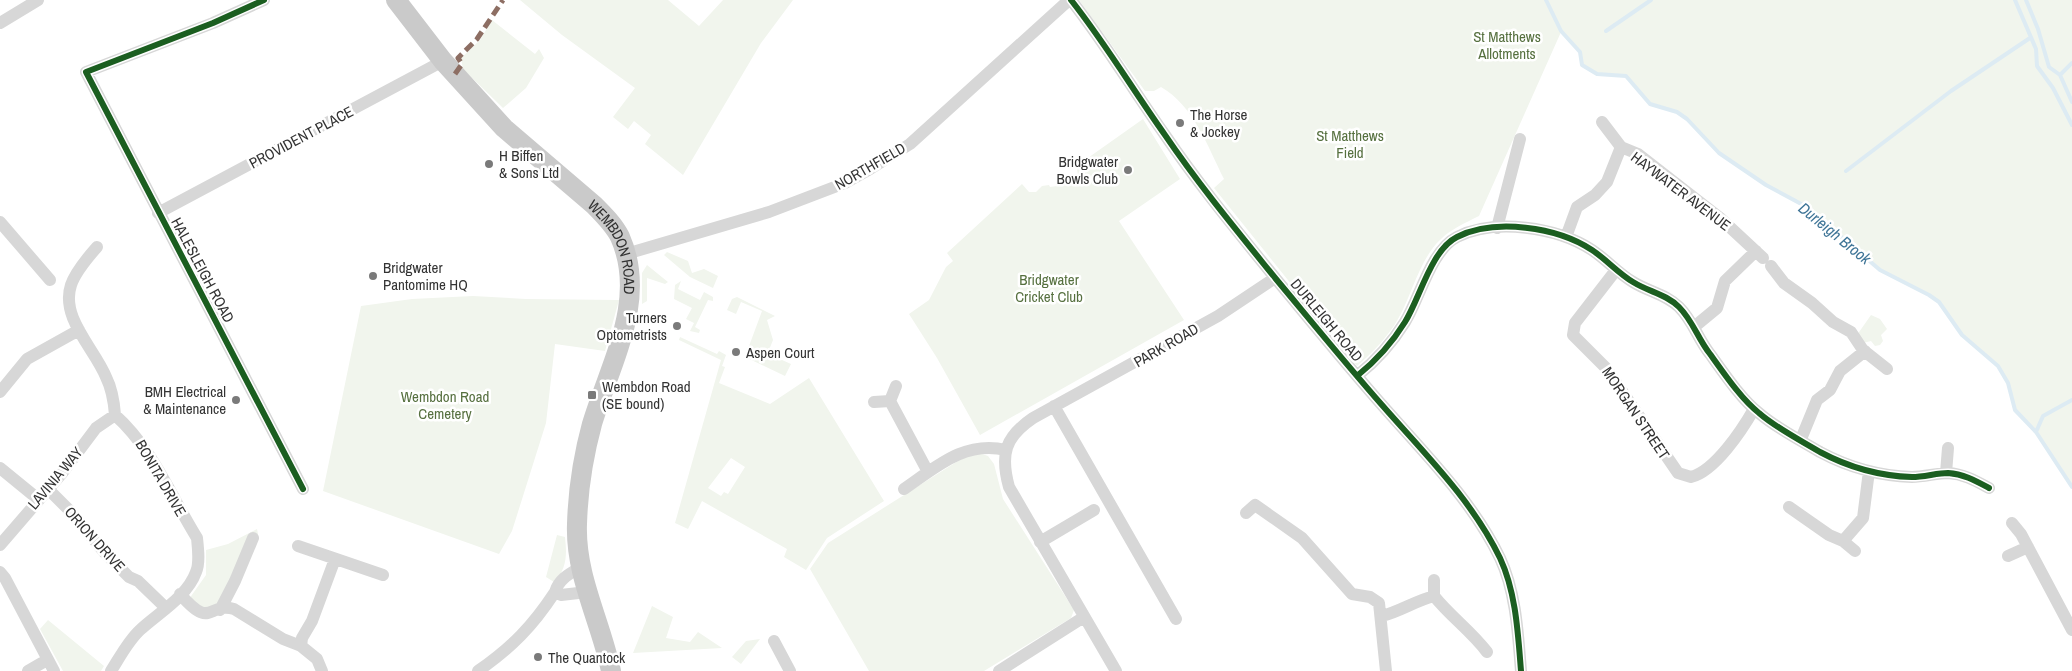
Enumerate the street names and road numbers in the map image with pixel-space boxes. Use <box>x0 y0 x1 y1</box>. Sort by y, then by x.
street label: PROVIDENT PLACE <box>245 101 357 173</box>
street label: NORTHFIELD <box>831 137 909 195</box>
street label: HAYWATER AVENUE <box>1627 147 1735 235</box>
street label: WEMBDON ROAD <box>583 194 641 295</box>
street label: HALESLEIGH ROAD <box>166 214 240 326</box>
street label: DURLEIGH ROAD <box>1286 274 1368 366</box>
street label: PARK ROAD <box>1130 318 1202 372</box>
street label: MORGAN STREET <box>1597 363 1675 464</box>
street label: BONITA DRIVE <box>131 436 191 520</box>
street label: LAVINIA WAY <box>23 442 88 514</box>
street label: ORION DRIVE <box>60 502 130 576</box>

